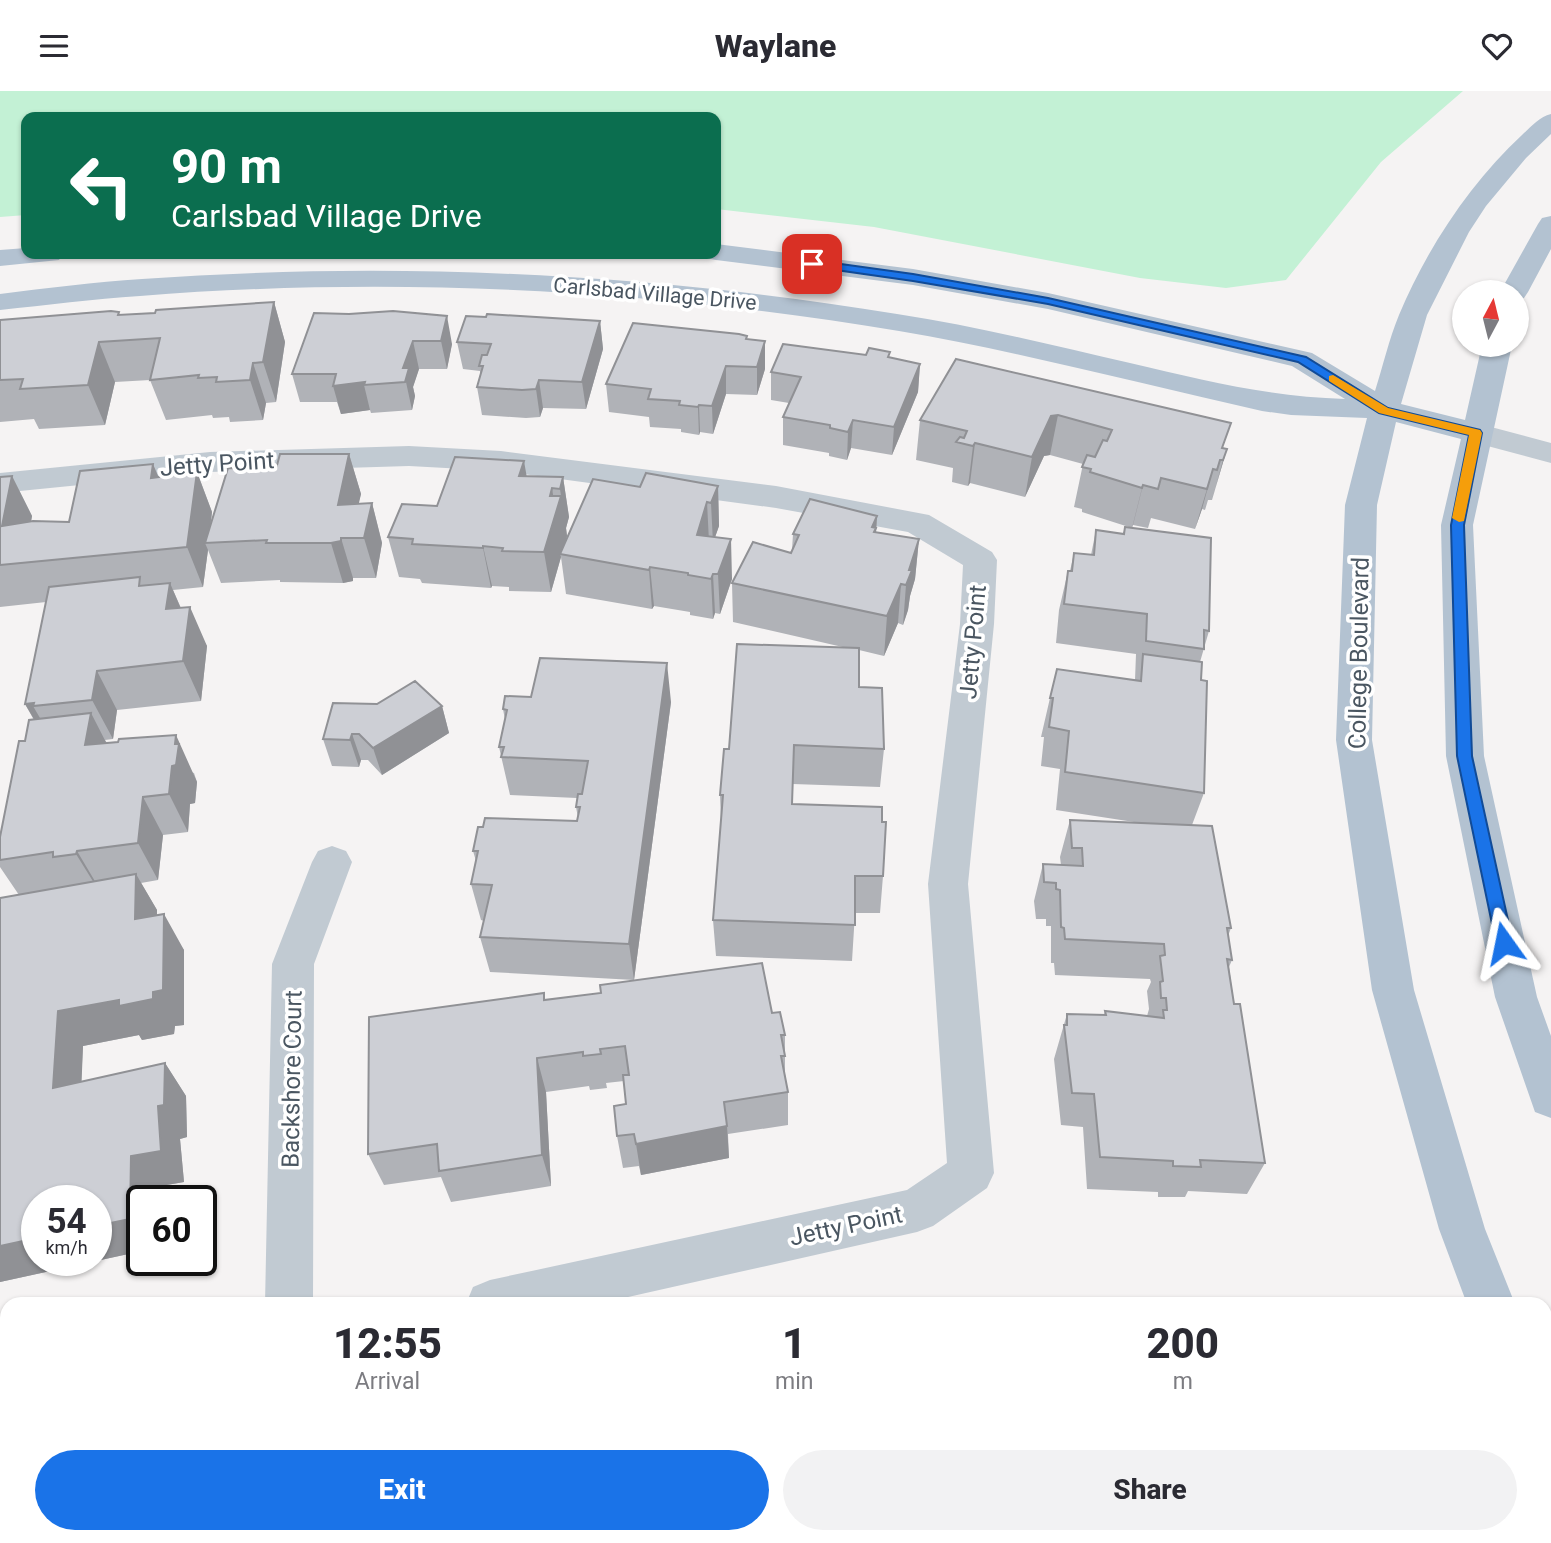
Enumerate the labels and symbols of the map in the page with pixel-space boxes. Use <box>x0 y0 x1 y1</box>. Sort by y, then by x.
pin <box>782 234 842 294</box>
street label: Carlsbad Village Drive <box>552 273 758 315</box>
north arrow <box>1452 280 1530 357</box>
street label: Jetty Point <box>159 446 275 482</box>
street label: College Boulevard <box>1343 557 1375 749</box>
street label: Jetty Point <box>954 584 992 700</box>
position arrow <box>1467 906 1541 980</box>
street label: Backshore Court <box>276 990 308 1168</box>
speed limit sign: 60 <box>126 1185 217 1276</box>
street label: Jetty Point <box>787 1200 905 1252</box>

